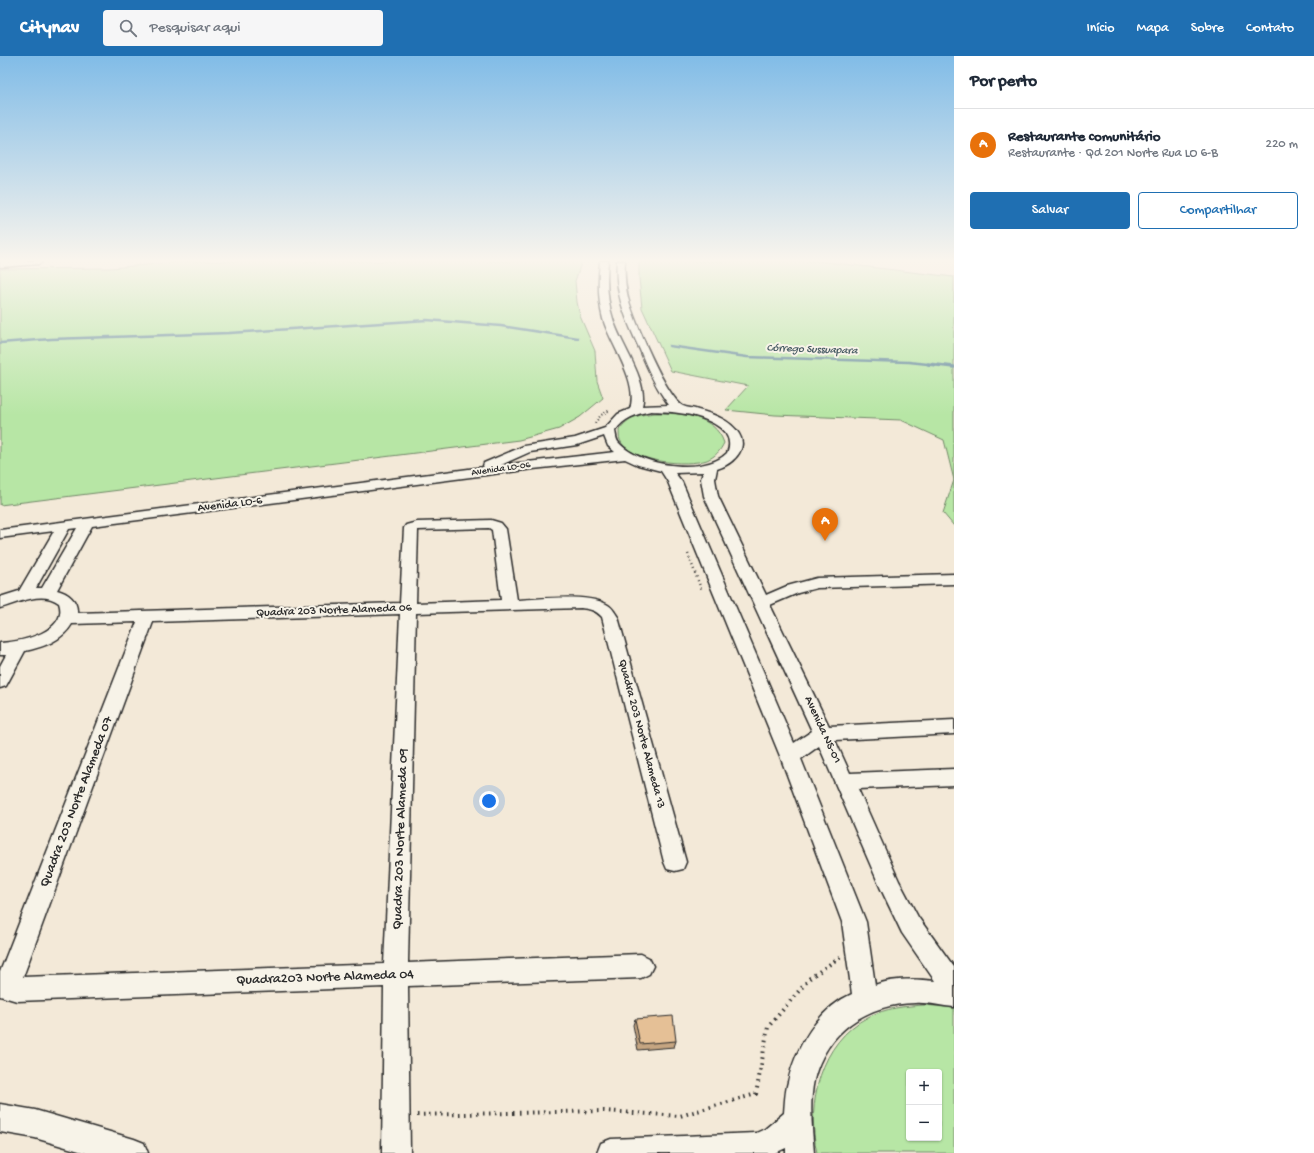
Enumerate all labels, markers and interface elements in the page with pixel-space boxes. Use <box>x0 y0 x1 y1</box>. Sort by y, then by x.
search box <box>103 10 383 46</box>
text: Citynav <box>20 17 79 40</box>
icon: search <box>117 17 139 39</box>
text: Pesquisar aqui <box>149 19 241 37</box>
text: Início <box>1086 20 1115 37</box>
text: Mapa <box>1137 20 1169 37</box>
text: Sobre <box>1191 20 1224 37</box>
text: Contato <box>1246 20 1294 37</box>
text: Por perto <box>970 72 1037 92</box>
text: Restaurante comunitário <box>1008 128 1161 146</box>
text: A <box>979 137 987 152</box>
text: 220 m <box>1266 137 1298 152</box>
text: Restaurante · Qd 201 Norte Rua LO 6-B <box>1008 146 1218 161</box>
button: Salvar <box>970 192 1130 229</box>
button: Compartilhar <box>1138 192 1298 229</box>
water label: Córrego Sussuapara <box>766 342 858 358</box>
street label: Avenida LO-06 <box>471 459 532 479</box>
street label: Avenida LO-6 <box>197 494 264 516</box>
pin: A <box>812 508 838 541</box>
street label: Quadra 203 Norte Alameda 06 <box>256 601 413 621</box>
street label: Quadra 203 Norte Alameda 13 <box>614 658 668 810</box>
street label: Avenida NS-01 <box>800 694 844 766</box>
street label: Quadra 203 Norte Alameda 07 <box>36 713 118 890</box>
street label: Quadra 203 Norte Alameda 09 <box>389 748 413 930</box>
your location <box>479 791 499 811</box>
street label: Quadra203 Norte Alameda 04 <box>236 966 415 990</box>
map controls <box>906 1069 942 1141</box>
button: + <box>906 1069 942 1105</box>
button: − <box>906 1105 942 1141</box>

